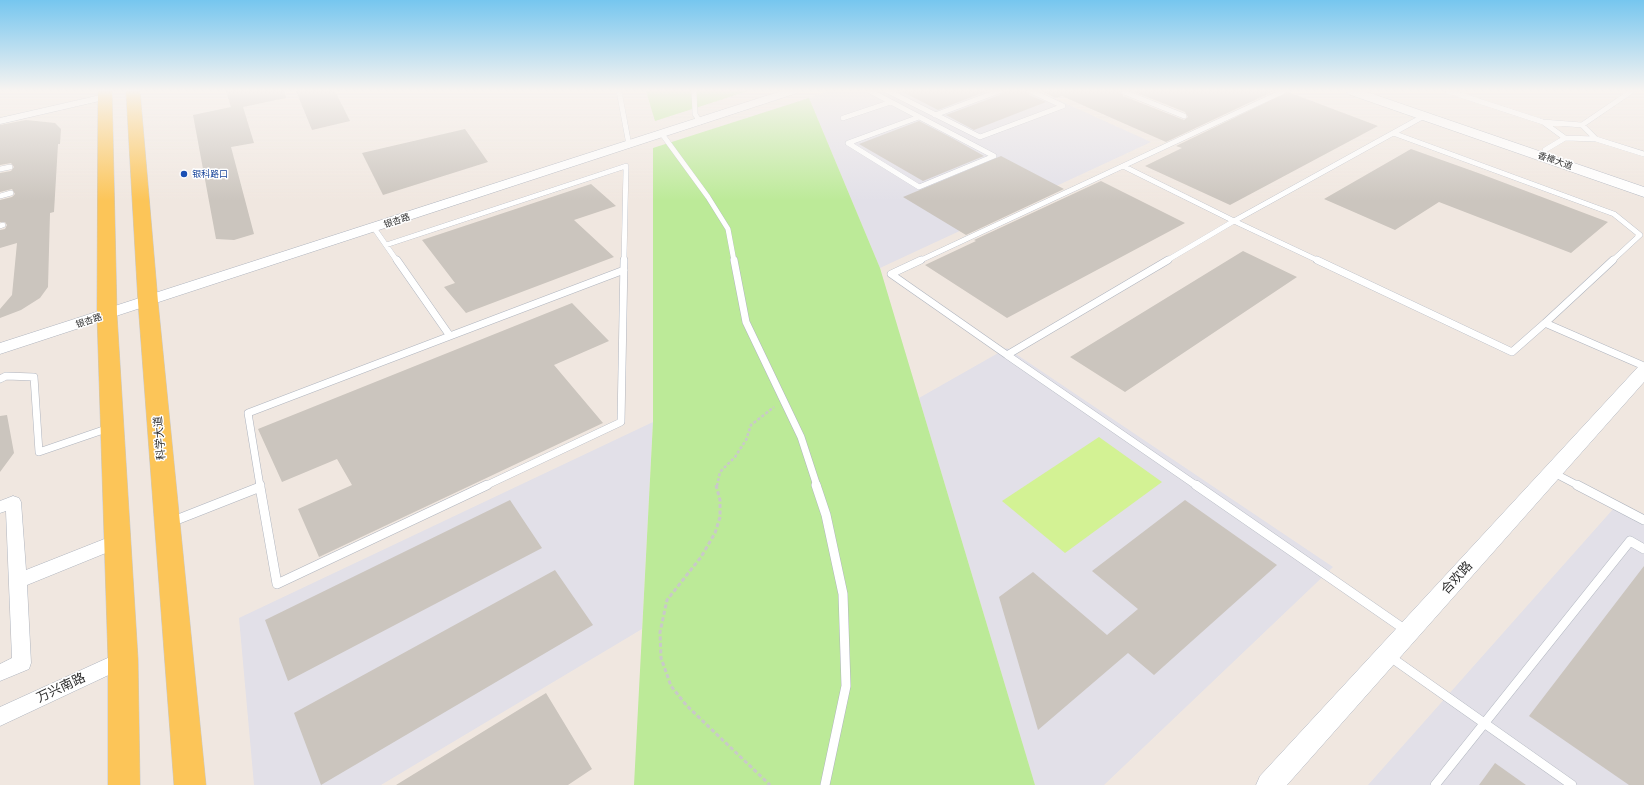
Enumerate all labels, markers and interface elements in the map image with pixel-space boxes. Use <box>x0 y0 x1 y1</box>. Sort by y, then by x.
street label: 香樟大道 <box>1536 150 1574 172</box>
marker: 银科路口 <box>179 169 189 179</box>
place label: 银科路口 <box>192 169 228 179</box>
street label: 银杏路 <box>382 212 412 230</box>
street label: 银杏路 <box>74 312 104 330</box>
street label: 科学大道 <box>152 416 168 460</box>
street label: 合欢路 <box>1438 558 1476 598</box>
street label: 万兴南路 <box>34 670 88 706</box>

